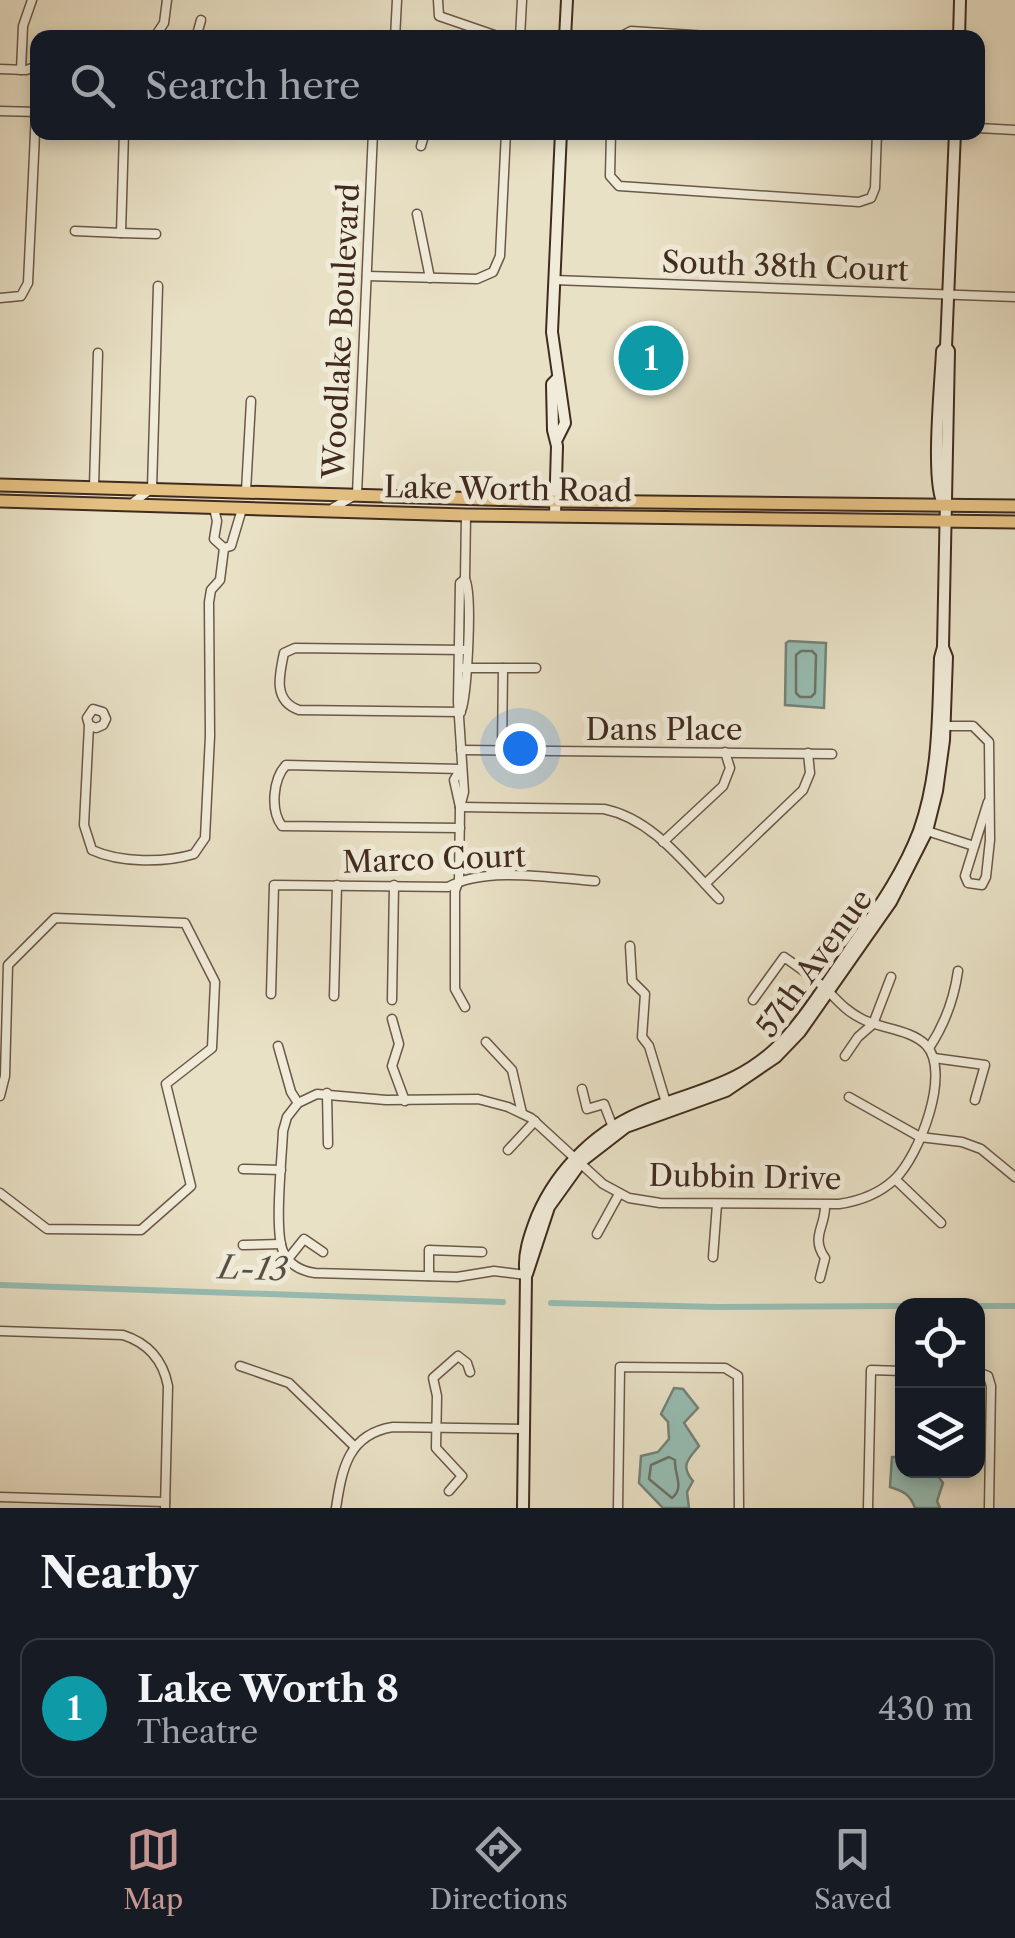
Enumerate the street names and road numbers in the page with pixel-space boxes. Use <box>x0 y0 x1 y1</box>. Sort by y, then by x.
street label: Woodlake Boulevard <box>315 182 367 481</box>
street label: South 38th Court <box>661 243 910 289</box>
street label: Lake Worth Road <box>384 468 632 510</box>
street label: Dans Place <box>585 711 743 748</box>
street label: Marco Court <box>342 837 527 881</box>
street label: 57th Avenue <box>748 882 880 1044</box>
street label: Dubbin Drive <box>648 1157 842 1197</box>

